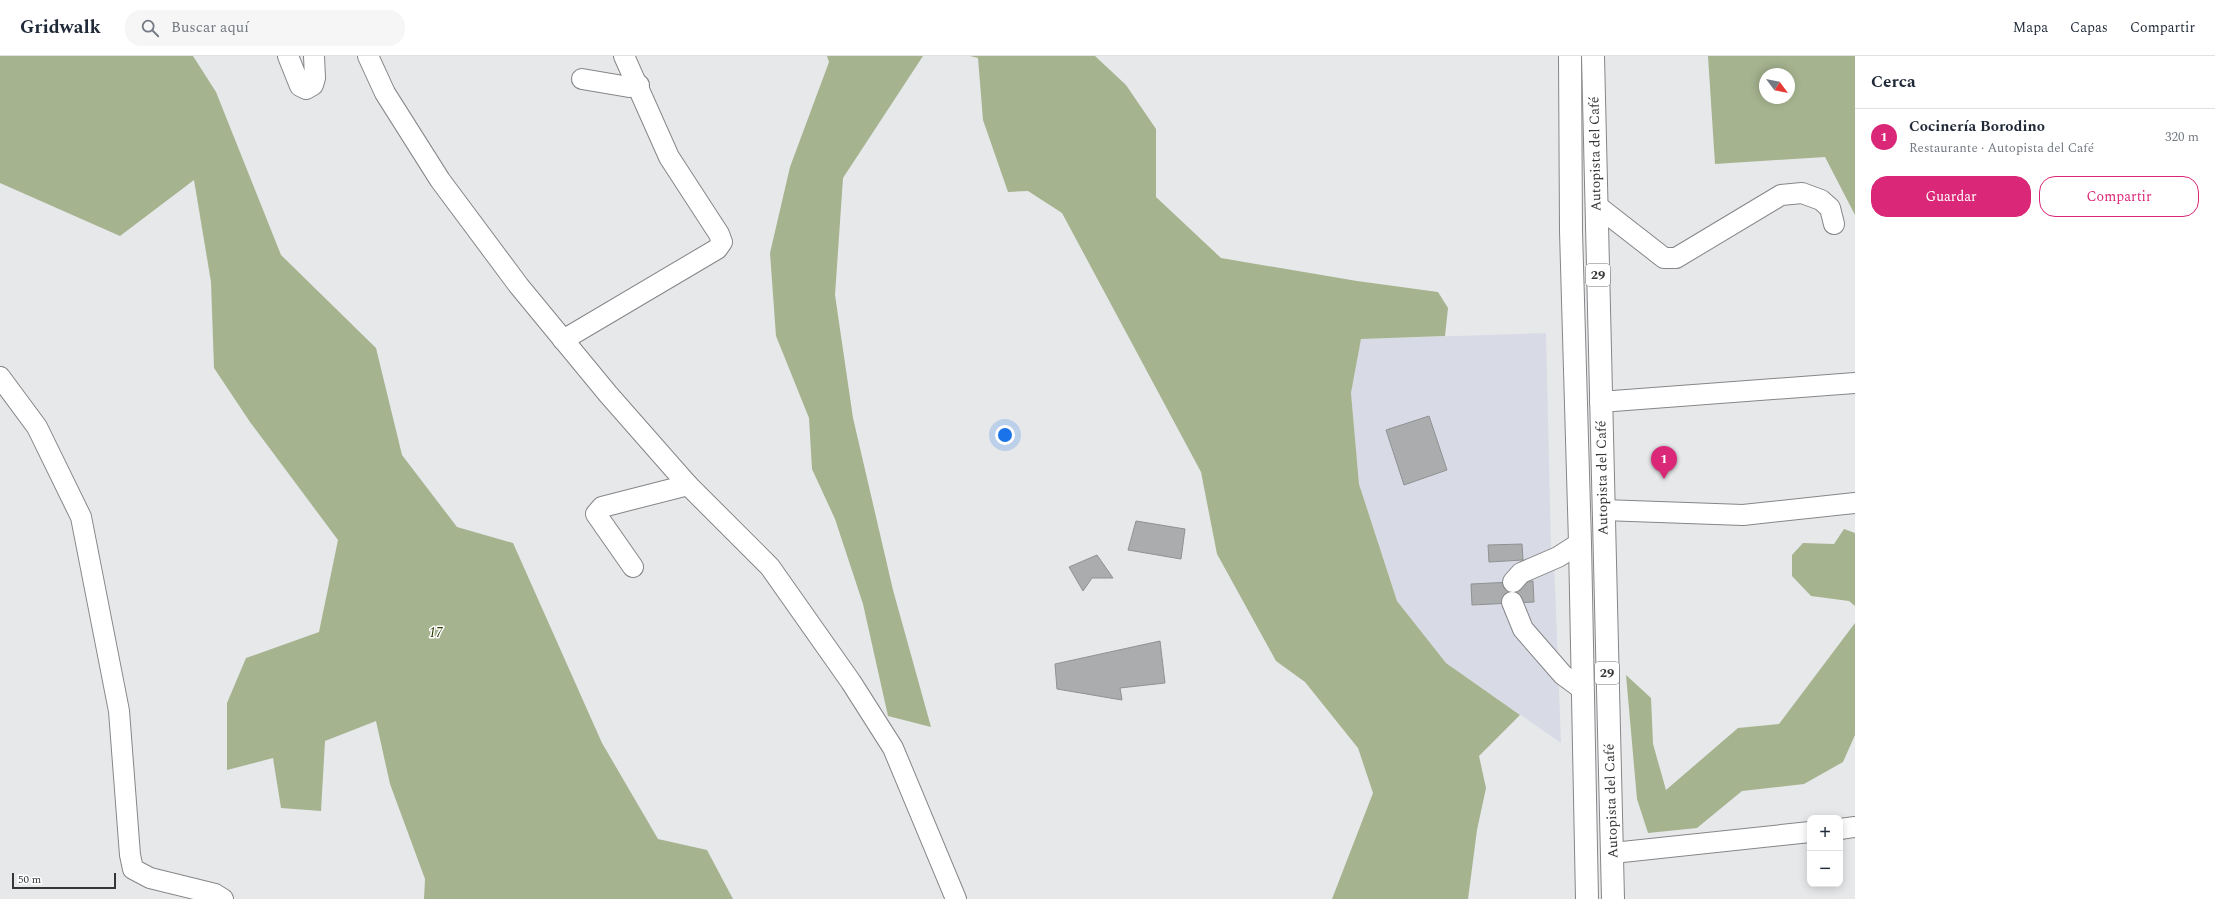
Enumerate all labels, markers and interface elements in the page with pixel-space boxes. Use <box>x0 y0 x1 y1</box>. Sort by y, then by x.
search box <box>125 10 405 46</box>
text: Gridwalk <box>20 13 101 42</box>
text: Buscar aquí <box>171 16 249 39</box>
icon: search <box>139 17 161 39</box>
text: Mapa <box>2013 17 2048 38</box>
text: Capas <box>2070 17 2108 38</box>
text: Compartir <box>2130 17 2195 38</box>
north arrow <box>1759 68 1795 104</box>
text: Cerca <box>1871 69 1916 95</box>
street label: Autopista del Café <box>1583 96 1607 212</box>
text: Cocinería Borodino <box>1909 115 2045 138</box>
text: 1 <box>1880 127 1888 147</box>
text: 320 m <box>2165 127 2199 147</box>
text: Restaurante · Autopista del Café <box>1909 138 2094 158</box>
button: Guardar <box>1871 176 2031 217</box>
button: Compartir <box>2039 176 2199 217</box>
road number: 29 <box>1586 264 1610 286</box>
street label: Autopista del Café <box>1590 420 1614 536</box>
your location <box>995 425 1015 445</box>
pin: 1 <box>1651 446 1677 479</box>
park label: 17 <box>429 622 444 643</box>
road number: 29 <box>1595 662 1619 684</box>
street label: Autopista del Café <box>1598 743 1623 859</box>
map controls <box>1807 815 1843 887</box>
button: + <box>1807 815 1843 851</box>
button: − <box>1807 851 1843 887</box>
scale bar <box>12 871 116 890</box>
text: 50 m <box>18 871 41 888</box>

